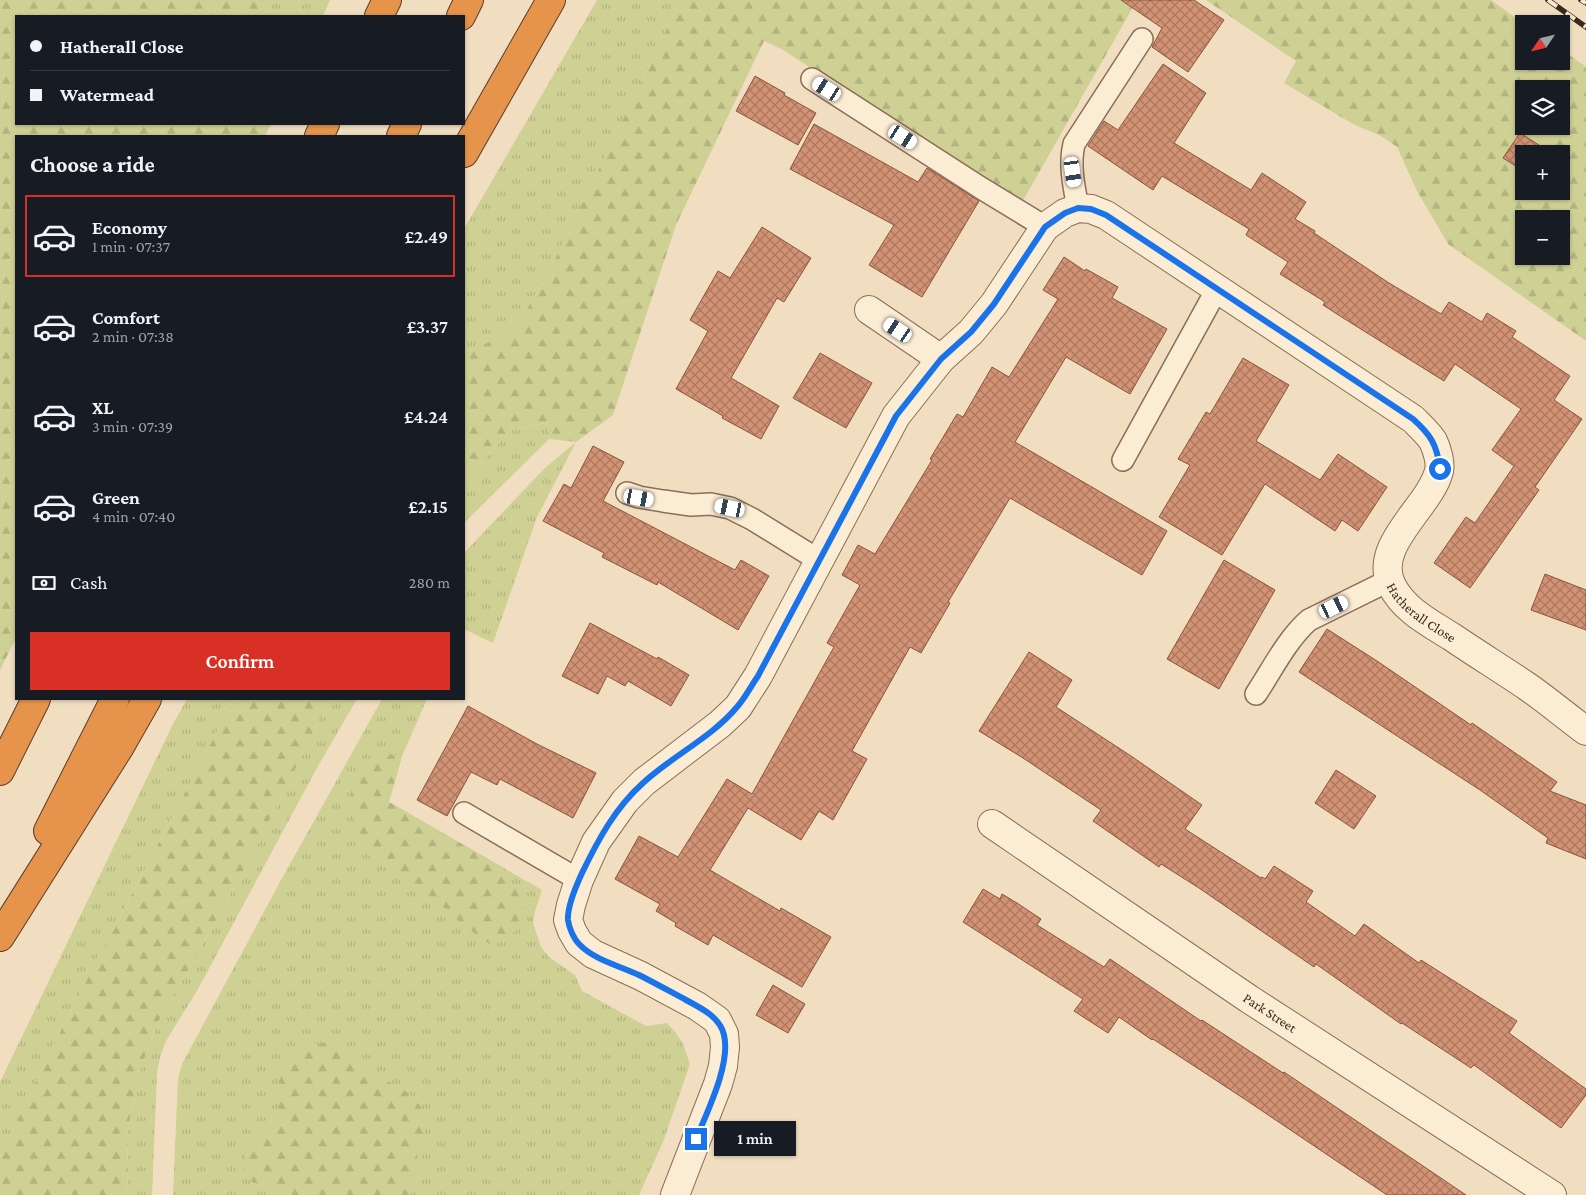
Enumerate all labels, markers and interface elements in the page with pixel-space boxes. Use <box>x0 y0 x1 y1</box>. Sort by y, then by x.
north arrow <box>1515 15 1570 70</box>
map controls <box>1515 15 1570 265</box>
text: Hatherall Close <box>60 36 184 57</box>
car <box>810 75 843 103</box>
button: layers <box>1515 80 1570 135</box>
text: Watermead <box>60 84 154 105</box>
car <box>886 123 919 151</box>
button: + <box>1515 145 1570 200</box>
text: Choose a ride <box>30 152 155 177</box>
car <box>1063 156 1082 188</box>
button: − <box>1515 210 1570 265</box>
icon: car <box>32 214 77 259</box>
text: Economy <box>92 217 167 238</box>
text: £2.49 <box>404 226 448 247</box>
text: 1 min · 07:37 <box>92 238 170 255</box>
icon: car <box>32 304 77 349</box>
text: Comfort <box>92 307 160 328</box>
car <box>881 315 914 345</box>
text: £3.37 <box>407 316 448 337</box>
text: 2 min · 07:38 <box>92 328 174 345</box>
icon: car <box>32 394 77 439</box>
text: XL <box>92 397 114 418</box>
text: £4.24 <box>404 406 448 427</box>
text: 3 min · 07:39 <box>92 418 173 435</box>
route start <box>1429 458 1451 480</box>
icon: car <box>32 484 77 529</box>
text: Green <box>92 487 140 508</box>
car <box>622 488 655 508</box>
text: £2.15 <box>408 496 448 517</box>
car <box>713 498 746 518</box>
text: 4 min · 07:40 <box>92 508 175 525</box>
icon: cash <box>30 569 58 597</box>
text: Cash <box>70 572 108 593</box>
text: 280 m <box>409 574 450 591</box>
street label: Hatherall Close <box>1384 580 1459 645</box>
car <box>1317 594 1350 620</box>
button: Confirm <box>30 632 450 690</box>
street label: Park Street <box>1240 990 1300 1036</box>
callout: 1 min <box>714 1122 796 1156</box>
route end <box>685 1128 707 1150</box>
text: 1 min <box>737 1130 773 1147</box>

